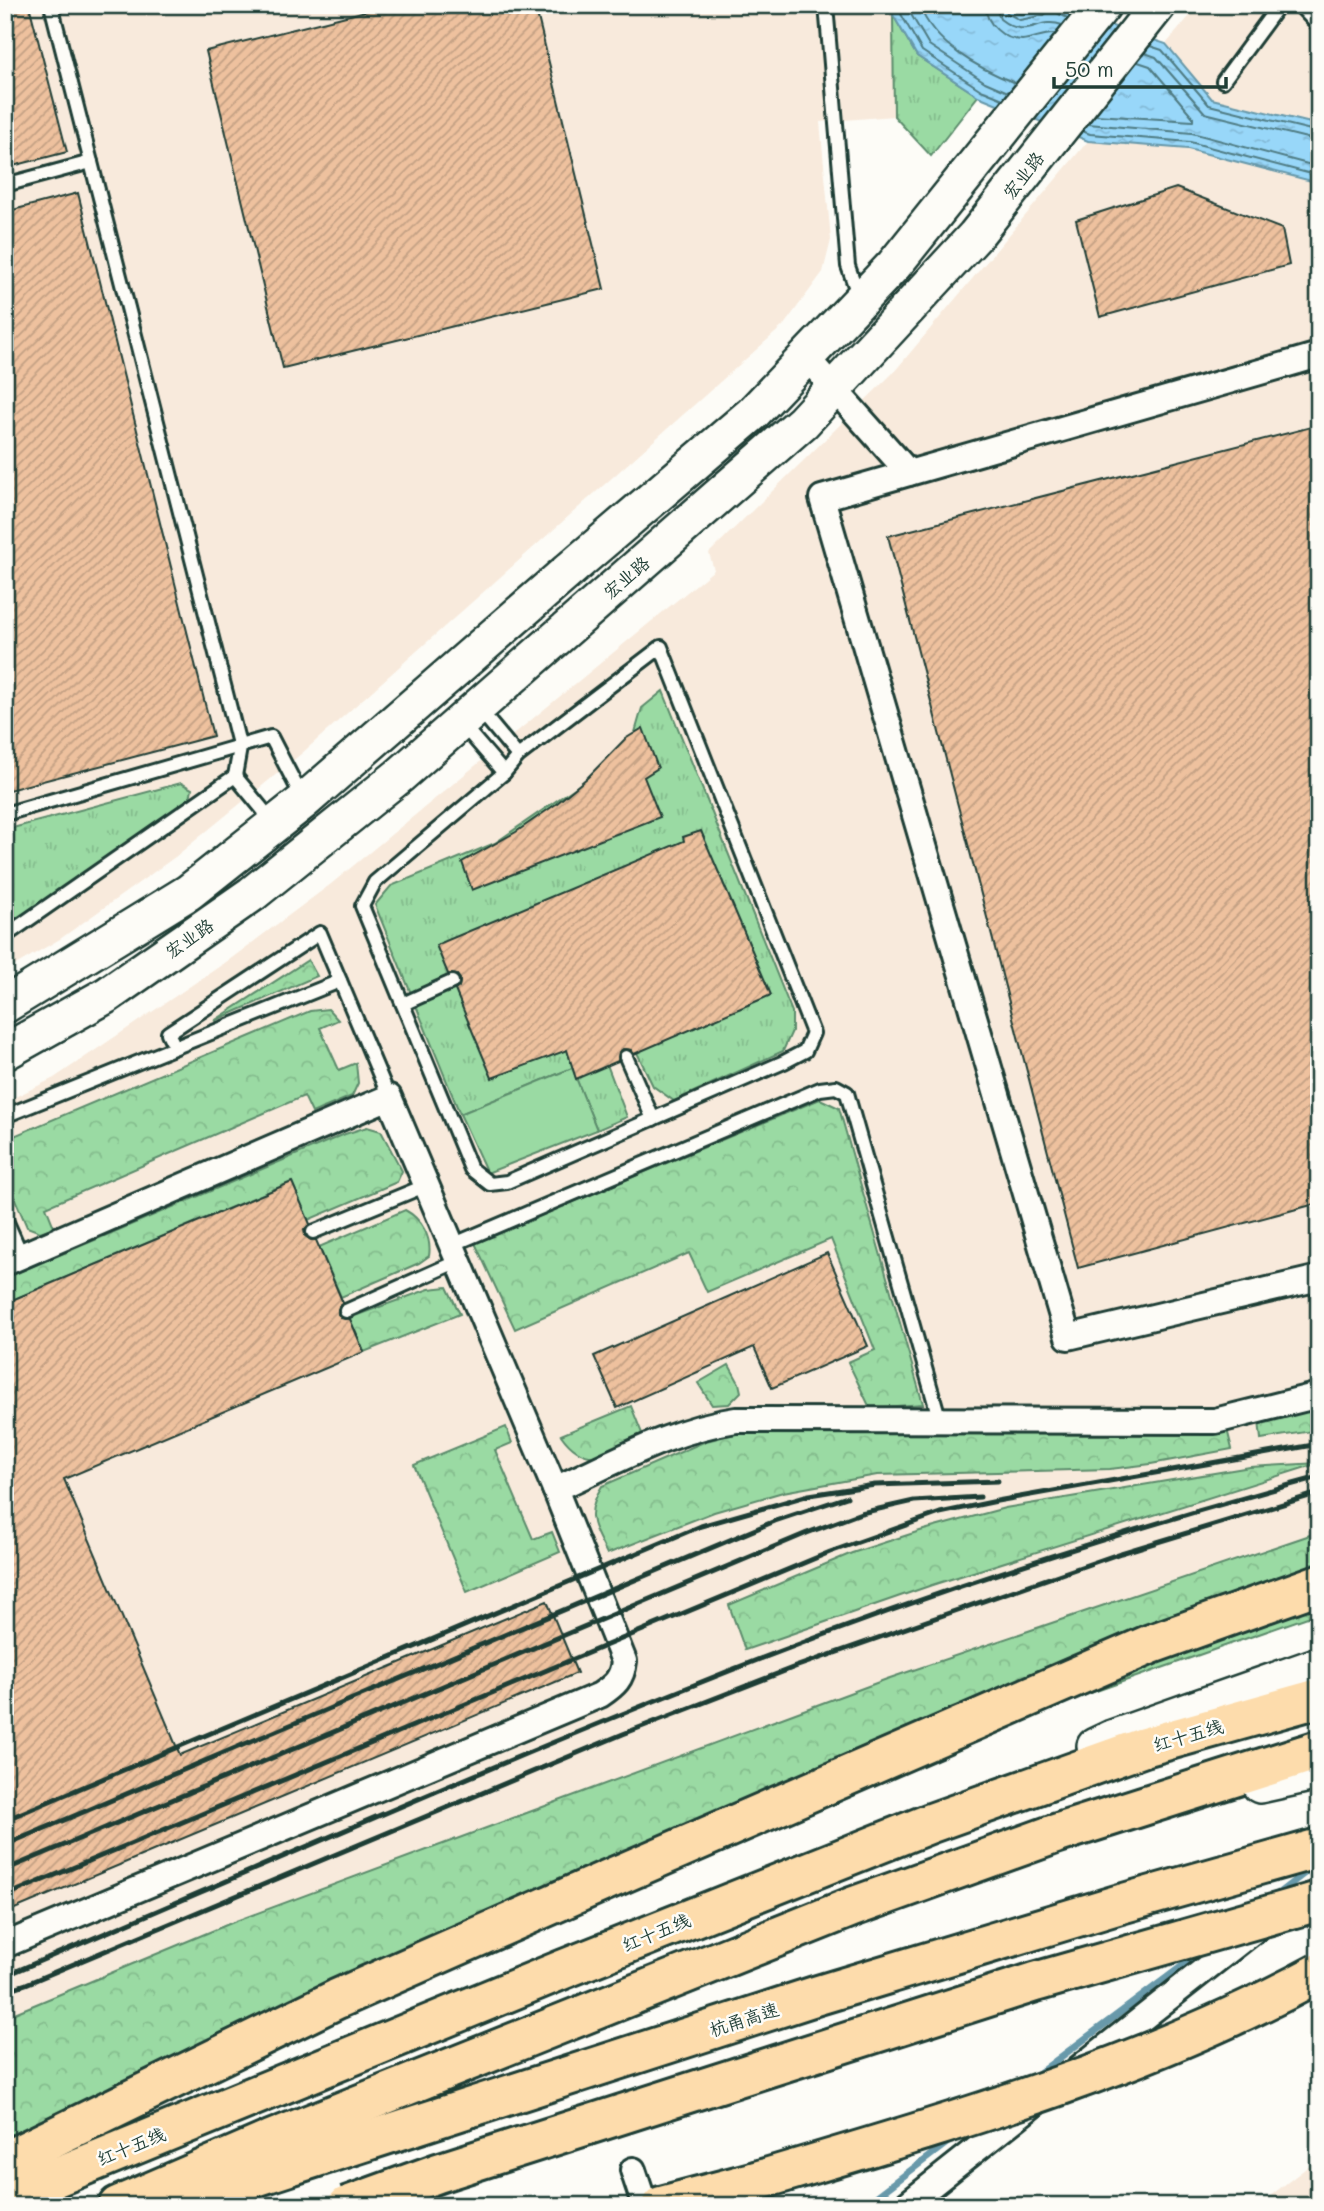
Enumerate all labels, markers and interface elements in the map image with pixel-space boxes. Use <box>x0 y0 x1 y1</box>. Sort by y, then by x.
scale bar <box>1054 46 1226 90</box>
text: 50 m <box>1065 55 1114 82</box>
street label: 宏业路 <box>997 146 1049 204</box>
street label: 宏业路 <box>598 550 654 604</box>
street label: 宏业路 <box>160 913 218 963</box>
street label: 红十五线 <box>1150 1714 1226 1756</box>
street label: 红十五线 <box>618 1907 694 1957</box>
street label: 杭甬高速 <box>706 1996 782 2042</box>
street label: 红十五线 <box>93 2121 169 2171</box>

